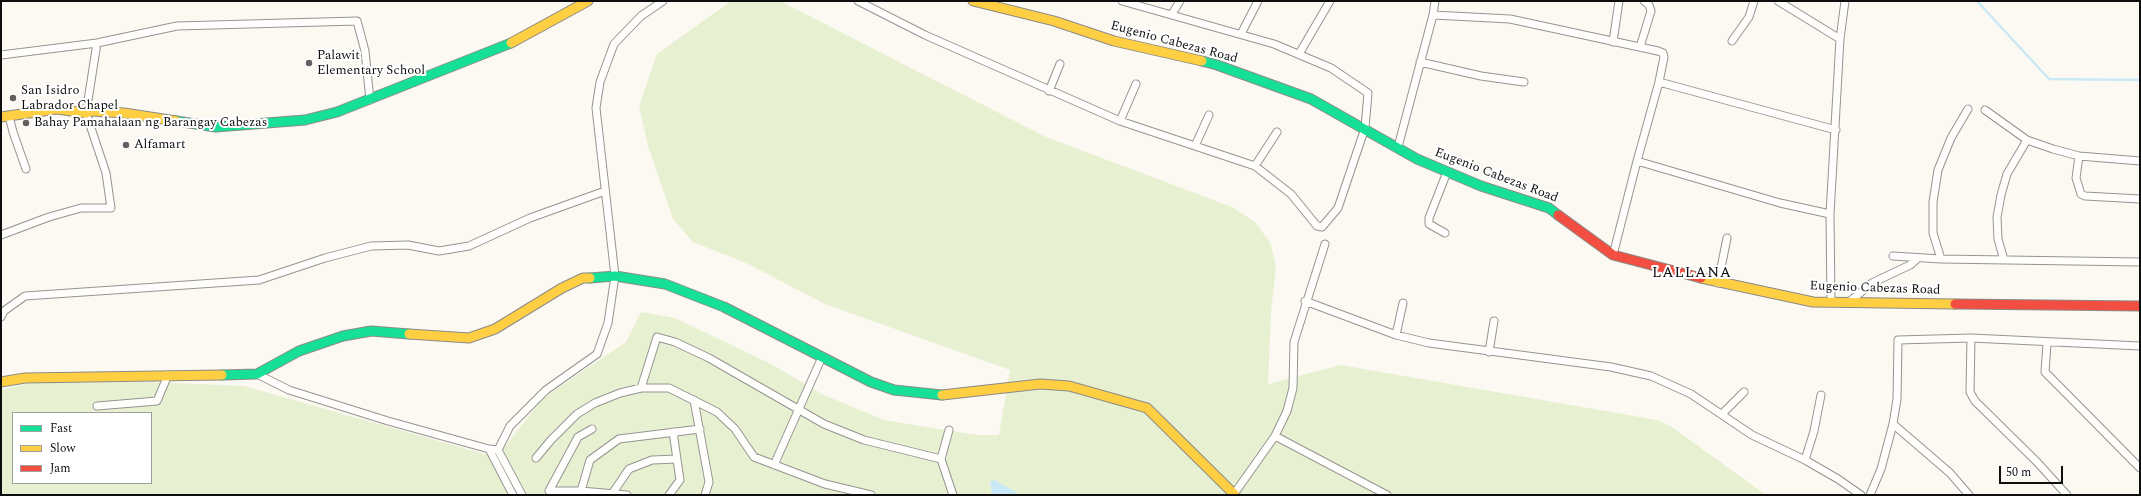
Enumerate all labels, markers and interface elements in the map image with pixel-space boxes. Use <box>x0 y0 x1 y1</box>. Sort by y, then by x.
street label: Eugenio Cabezas Road <box>1109 19 1239 67</box>
place label: Palawit Elementary School <box>317 48 425 79</box>
marker: Palawit Elementary School <box>304 58 314 68</box>
place label: San Isidro Labrador Chapel <box>21 83 118 114</box>
marker: San Isidro Labrador Chapel <box>8 93 18 103</box>
place label: Bahay Pamahalaan ng Barangay Cabezas <box>34 115 267 131</box>
marker: Bahay Pamahalaan ng Barangay Cabezas <box>21 118 31 128</box>
place label: Alfamart <box>134 137 185 153</box>
marker: Alfamart <box>121 140 131 150</box>
street label: Eugenio Cabezas Road <box>1432 145 1560 207</box>
district label: LALLANA <box>1652 265 1732 283</box>
street label: Eugenio Cabezas Road <box>1809 279 1941 299</box>
legend <box>12 412 152 484</box>
text: Fast <box>50 419 72 438</box>
text: Slow <box>50 439 75 458</box>
scale bar <box>2001 458 2065 484</box>
text: Jam <box>50 459 71 478</box>
text: 50 m <box>2006 463 2031 482</box>

